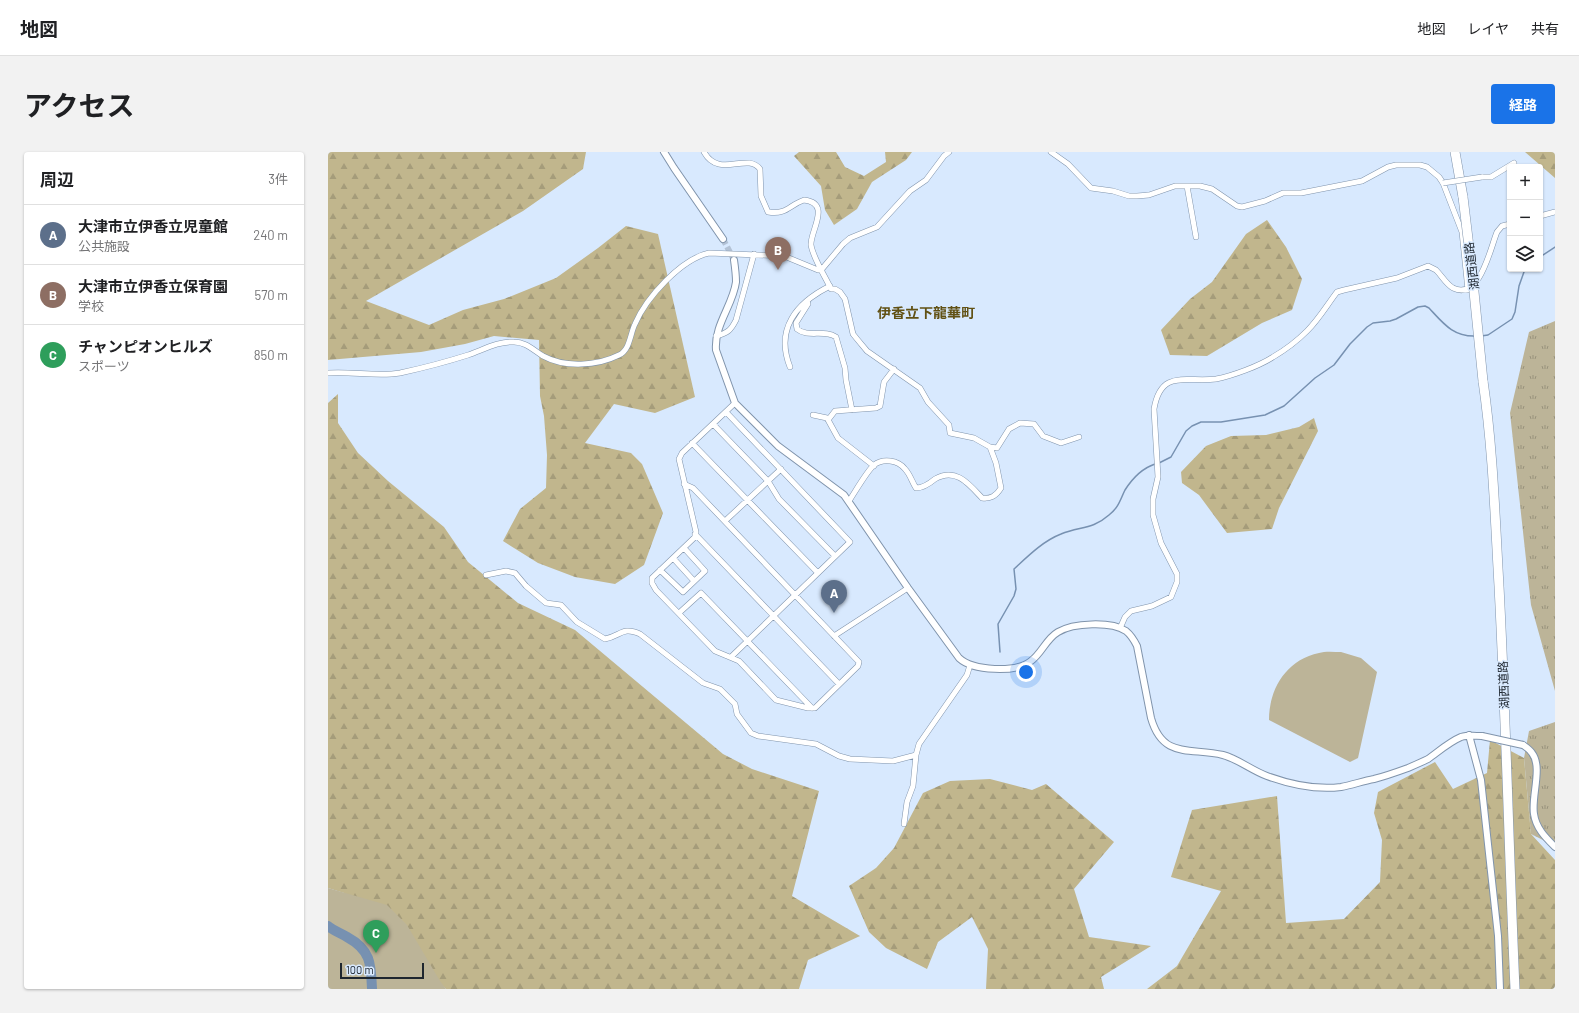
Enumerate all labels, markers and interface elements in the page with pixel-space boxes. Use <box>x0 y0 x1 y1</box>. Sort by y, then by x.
text: 地図 <box>20 17 58 40</box>
text: 地図 <box>1417 20 1445 37</box>
text: レイヤ <box>1467 20 1509 37</box>
text: 共有 <box>1531 20 1559 37</box>
button: 経路 <box>1491 84 1555 124</box>
text: アクセス <box>24 88 135 122</box>
map controls <box>1507 164 1543 272</box>
button: + <box>1507 164 1543 200</box>
text: 周辺 <box>40 169 74 189</box>
text: 3件 <box>268 171 288 187</box>
button: − <box>1507 200 1543 236</box>
text: 大津市立伊香立児童館 <box>78 217 228 235</box>
text: A <box>49 227 57 243</box>
text: 240 m <box>253 227 288 243</box>
button: layers <box>1507 236 1543 272</box>
pin: B <box>765 237 791 270</box>
text: 公共施設 <box>78 238 130 254</box>
street label: 湖西道路 <box>1461 241 1481 291</box>
text: 大津市立伊香立保育園 <box>78 277 228 295</box>
text: B <box>49 287 57 303</box>
text: 570 m <box>254 287 288 303</box>
text: 学校 <box>78 298 104 314</box>
district label: 伊香立下龍華町 <box>877 304 975 321</box>
text: チャンピオンヒルズ <box>78 337 213 355</box>
text: C <box>49 347 57 363</box>
text: 850 m <box>254 347 288 363</box>
text: スポーツ <box>78 358 130 374</box>
pin: A <box>821 580 847 613</box>
street label: 湖西道路 <box>1495 661 1511 709</box>
your location <box>1016 662 1036 682</box>
pin: C <box>363 920 389 953</box>
scale bar <box>340 961 424 980</box>
text: 100 m <box>346 963 374 976</box>

